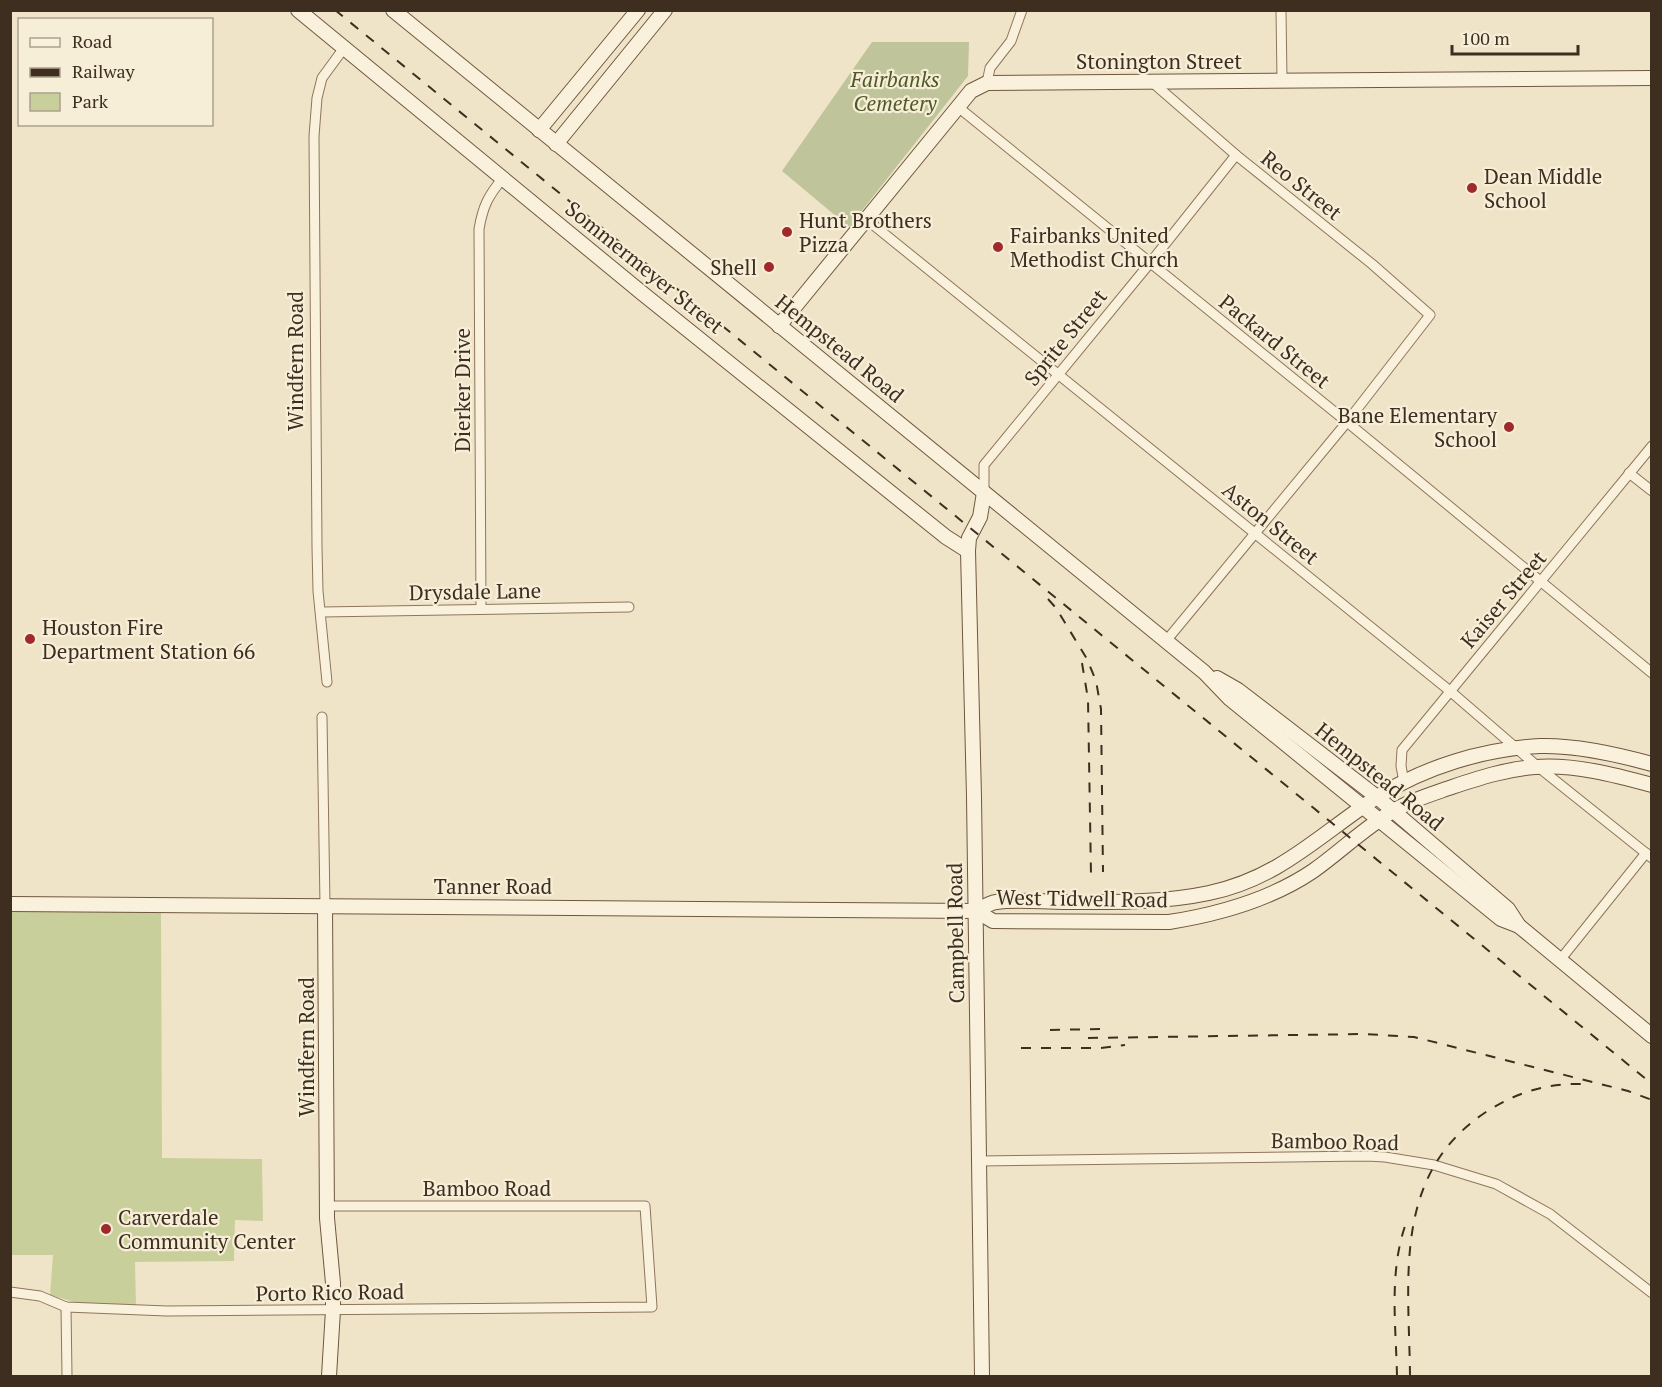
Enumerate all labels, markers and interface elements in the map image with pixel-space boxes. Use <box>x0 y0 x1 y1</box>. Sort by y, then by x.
legend <box>18 18 213 126</box>
scale bar <box>1452 18 1578 56</box>
text: 100 m <box>1461 26 1510 50</box>
text: Road <box>72 29 112 53</box>
street label: Stonington Street <box>1076 47 1242 75</box>
text: Railway <box>72 59 136 83</box>
park label: Fairbanks Cemetery <box>849 65 940 117</box>
text: Park <box>72 89 109 113</box>
street label: Reo Street <box>1256 144 1348 226</box>
place label: Dean Middle School <box>1484 162 1602 214</box>
marker: Dean Middle School <box>1465 181 1479 195</box>
street label: Sommermeyer Street <box>560 194 730 340</box>
place label: Hunt Brothers Pizza <box>799 206 932 258</box>
place label: Fairbanks United Methodist Church <box>1010 221 1179 273</box>
marker: Hunt Brothers Pizza <box>780 225 794 239</box>
marker: Fairbanks United Methodist Church <box>991 240 1005 254</box>
place label: Shell <box>710 253 757 281</box>
marker: Shell <box>762 260 776 274</box>
street label: Sprite Street <box>1017 283 1113 391</box>
street label: Hempstead Road <box>770 288 910 409</box>
street label: Packard Street <box>1214 288 1336 395</box>
street label: Windfern Road <box>281 291 309 431</box>
street label: Dierker Drive <box>448 328 476 452</box>
place label: Bane Elementary School <box>1338 401 1497 453</box>
marker: Bane Elementary School <box>1502 420 1516 434</box>
street label: Aston Street <box>1217 475 1325 571</box>
street label: Kaiser Street <box>1454 544 1552 654</box>
street label: Drysdale Lane <box>409 576 541 606</box>
place label: Houston Fire Department Station 66 <box>42 613 255 665</box>
marker: Houston Fire Department Station 66 <box>23 632 37 646</box>
street label: Hempstead Road <box>1310 716 1450 837</box>
street label: Campbell Road <box>940 862 970 1004</box>
street label: Tanner Road <box>434 872 553 900</box>
street label: West Tidwell Road <box>996 883 1169 914</box>
street label: Windfern Road <box>292 977 320 1117</box>
street label: Bamboo Road <box>1271 1126 1400 1156</box>
street label: Bamboo Road <box>423 1174 551 1202</box>
place label: Carverdale Community Center <box>118 1203 296 1255</box>
marker: Carverdale Community Center <box>99 1222 113 1236</box>
street label: Porto Rico Road <box>255 1277 405 1307</box>

